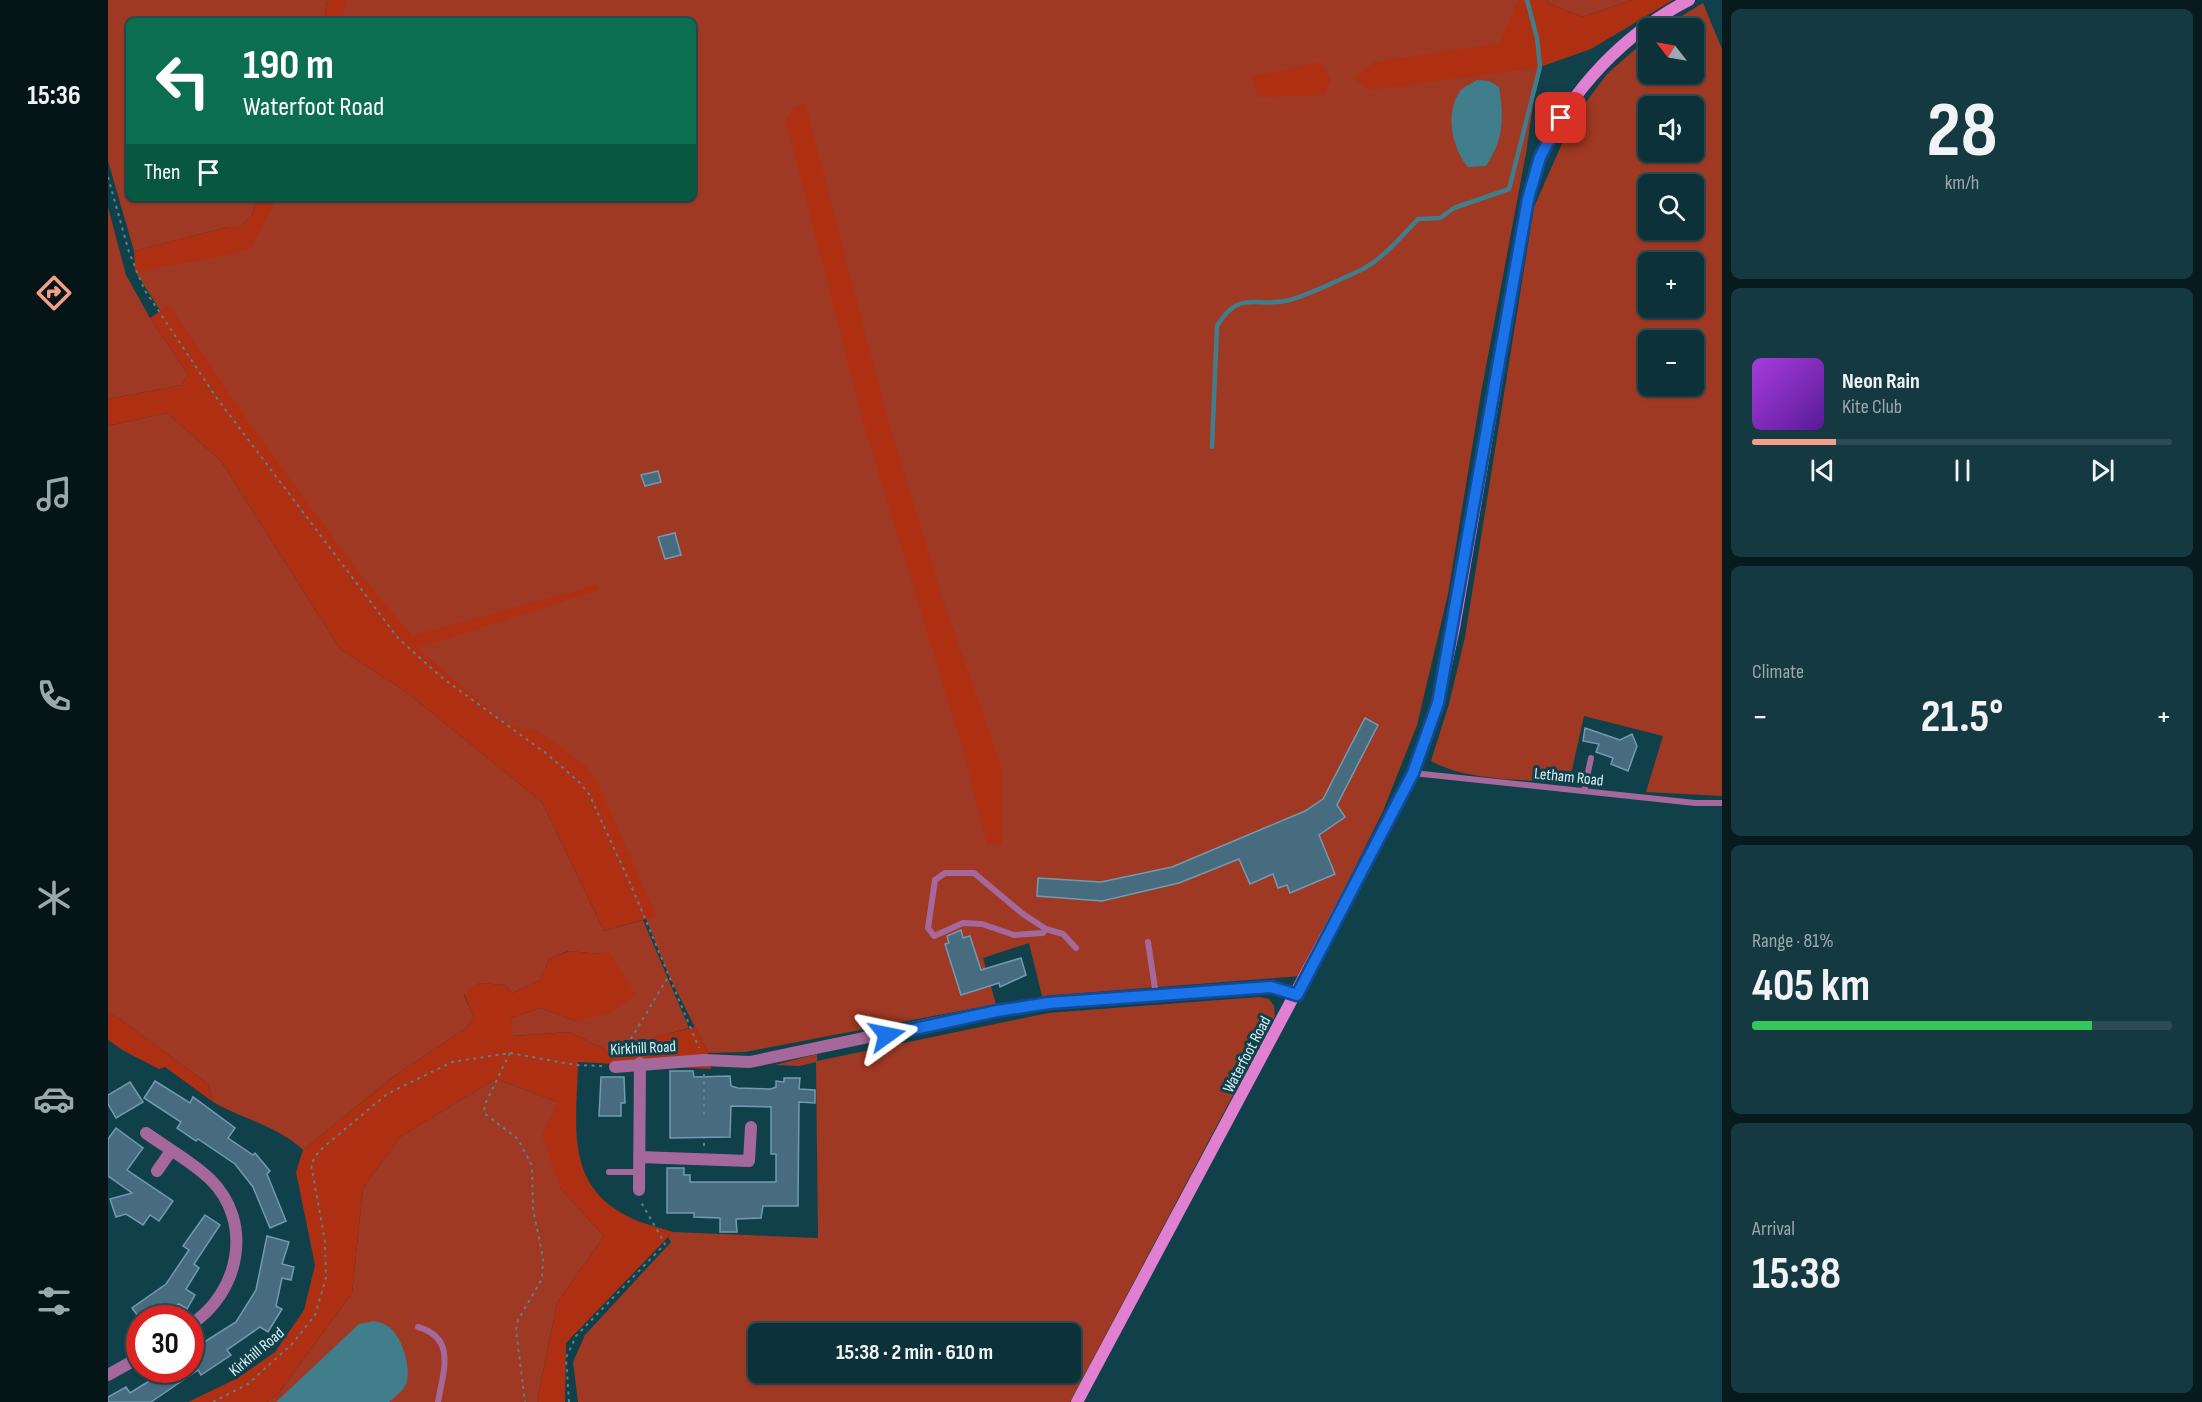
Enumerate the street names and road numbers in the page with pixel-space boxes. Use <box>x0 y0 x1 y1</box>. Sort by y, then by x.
street label: Letham Road <box>1533 764 1604 791</box>
street label: Waterfoot Road <box>1219 1013 1275 1096</box>
street label: Kirkhill Road <box>610 1037 676 1060</box>
street label: Kirkhill Road <box>226 1324 288 1381</box>

